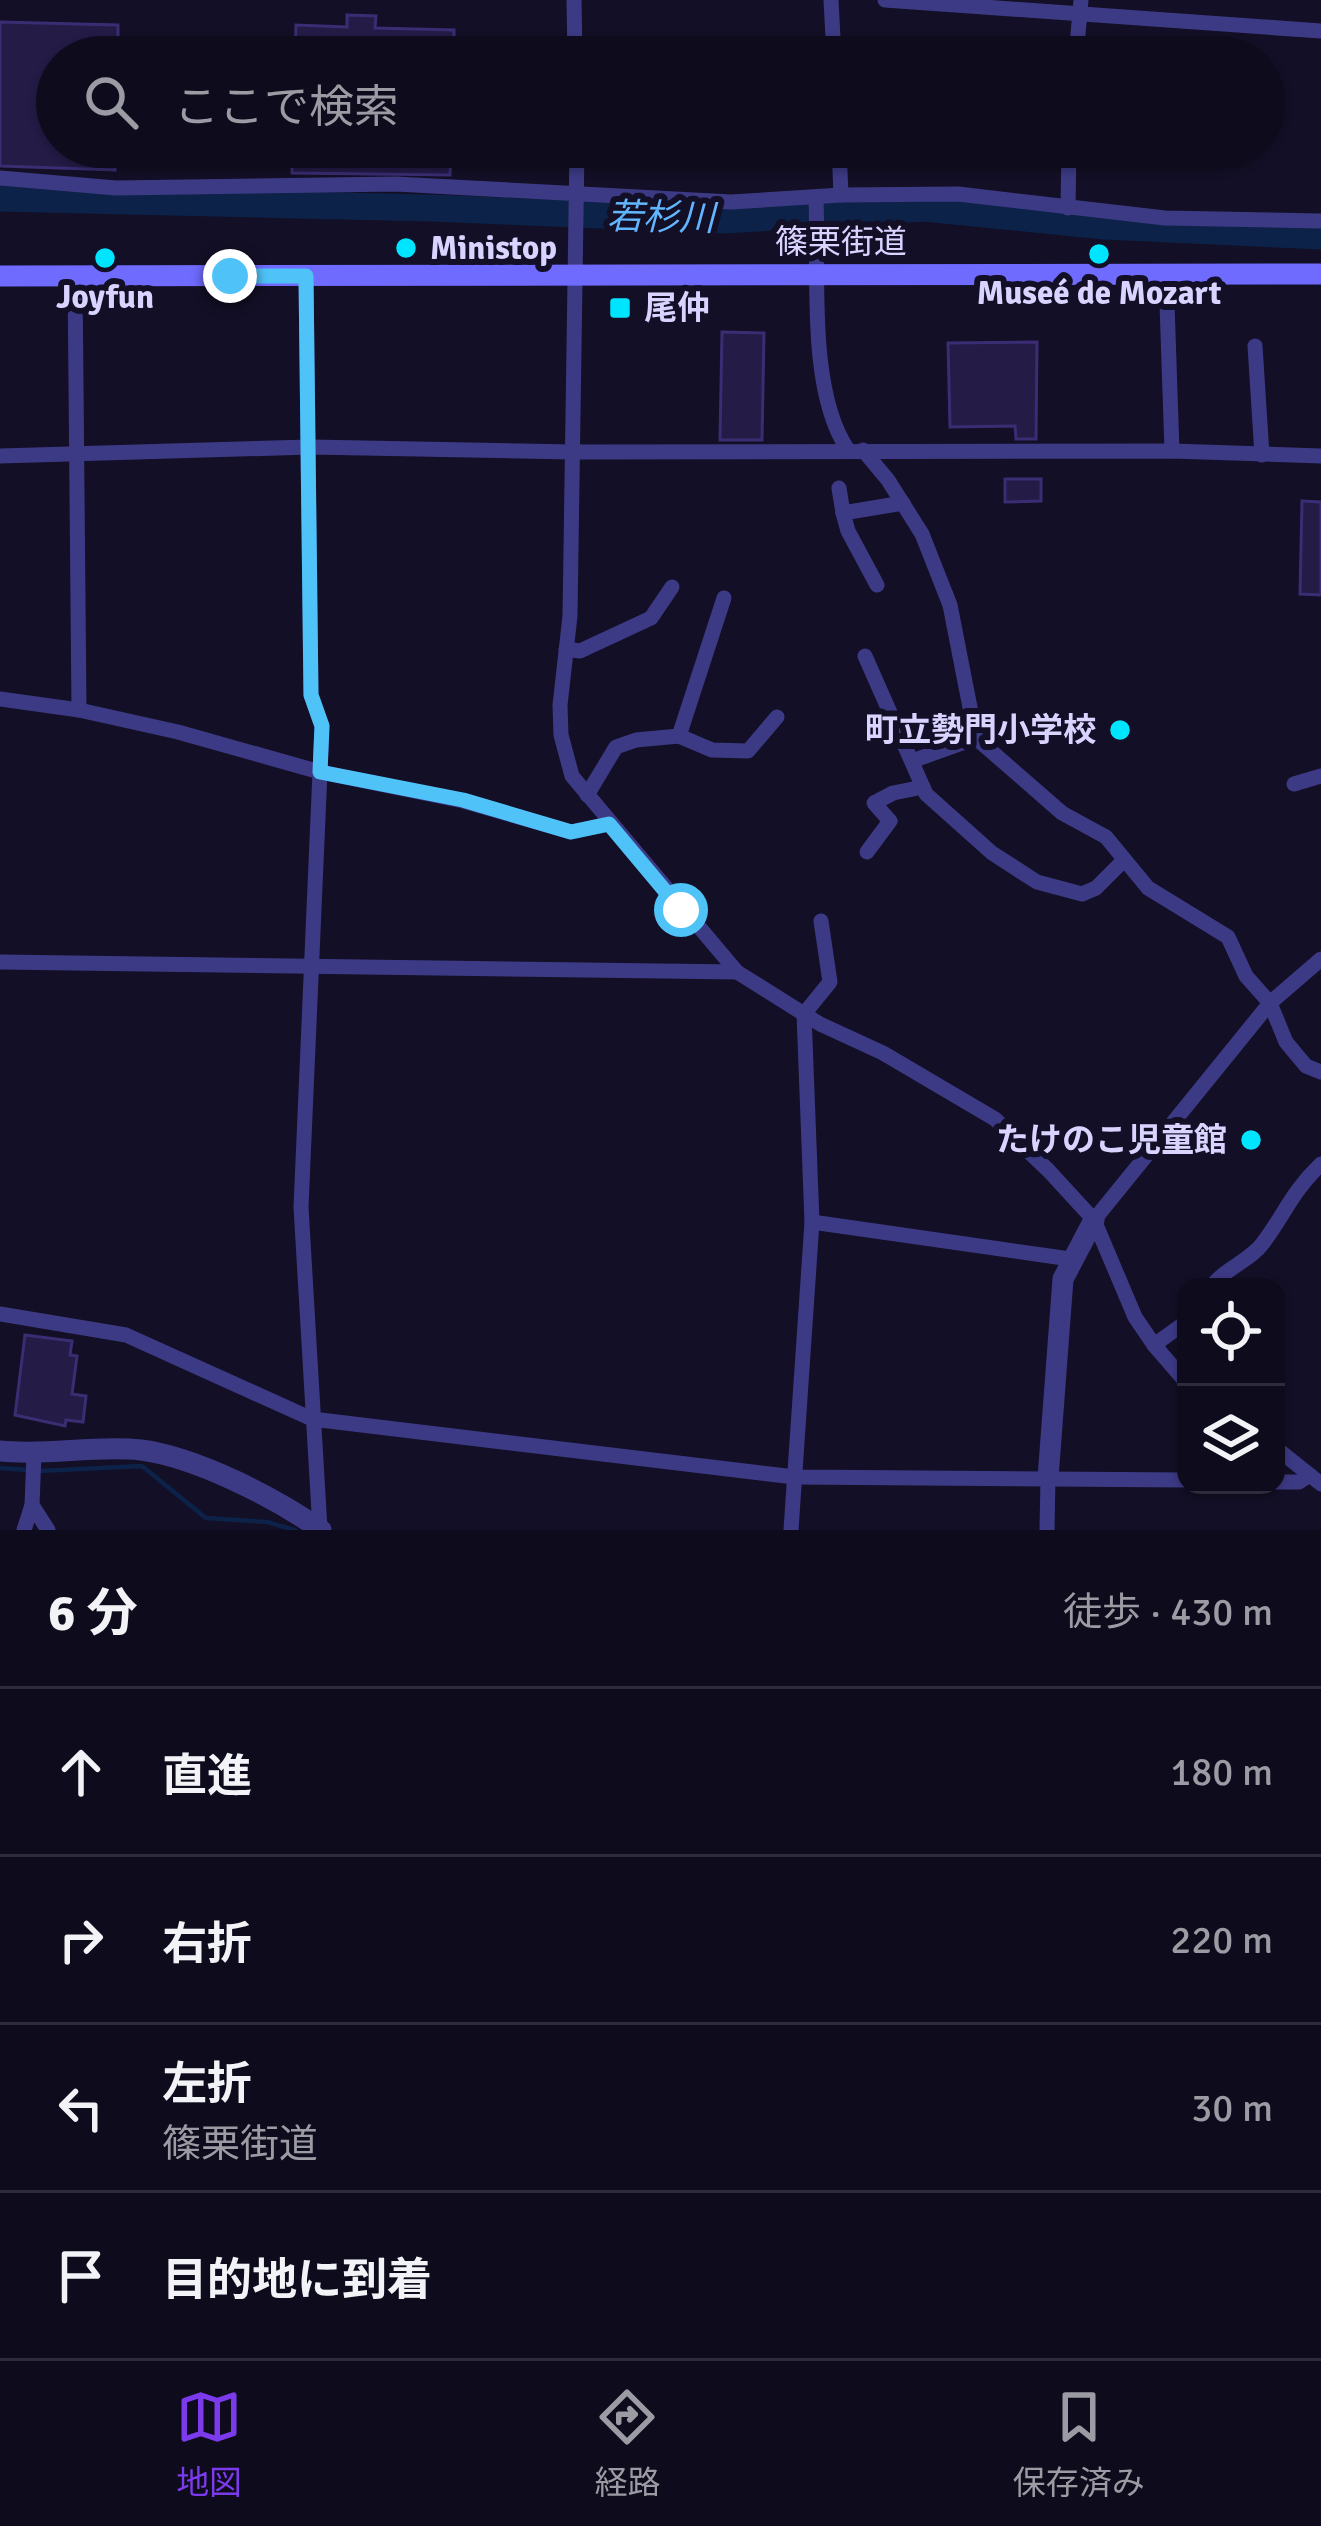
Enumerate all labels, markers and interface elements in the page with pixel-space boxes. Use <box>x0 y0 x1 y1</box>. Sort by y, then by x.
search box <box>36 36 1285 168</box>
icon: search <box>78 69 144 135</box>
text: ここで検索 <box>174 80 399 135</box>
water label: 若杉川 <box>607 195 719 242</box>
street label: 篠栗街道 <box>775 222 907 263</box>
place label: Ministop <box>430 228 557 269</box>
marker: Ministop <box>393 235 419 261</box>
marker: Museé de Mozart <box>1086 241 1112 267</box>
marker: Joyfun <box>92 245 118 271</box>
route end <box>203 249 257 303</box>
place label: Museé de Mozart <box>977 273 1221 314</box>
place label: Joyfun <box>56 277 154 318</box>
place label: 尾仲 <box>644 288 710 329</box>
marker: 尾仲 <box>607 295 633 321</box>
place label: 町立勢門小学校 <box>865 710 1096 751</box>
marker: 町立勢門小学校 <box>1107 717 1133 743</box>
route start <box>654 883 708 937</box>
place label: たけのこ児童館 <box>996 1120 1227 1161</box>
marker: たけのこ児童館 <box>1238 1127 1264 1153</box>
map controls <box>1177 1278 1285 1494</box>
button: locate <box>1177 1278 1285 1386</box>
button: layers <box>1177 1386 1285 1494</box>
text: 6 分 <box>48 1582 138 1645</box>
text: 徒歩 · 430 m <box>1063 1588 1273 1636</box>
icon: ahead <box>48 1739 114 1805</box>
text: 180 m <box>1170 1748 1273 1796</box>
text: 直進 <box>162 1749 252 1804</box>
icon: right <box>48 1907 114 1973</box>
text: 220 m <box>1170 1916 1273 1964</box>
text: 右折 <box>162 1917 252 1972</box>
text: 左折 <box>162 2057 252 2112</box>
icon: left <box>48 2075 114 2141</box>
text: 30 m <box>1191 2084 1273 2132</box>
text: 篠栗街道 <box>162 2120 318 2168</box>
icon: arrive <box>48 2243 114 2309</box>
text: 目的地に到着 <box>162 2253 432 2308</box>
tab: 地図 <box>176 2384 242 2504</box>
tab: 経路 <box>594 2384 660 2504</box>
tab: 保存済み <box>1013 2384 1145 2504</box>

